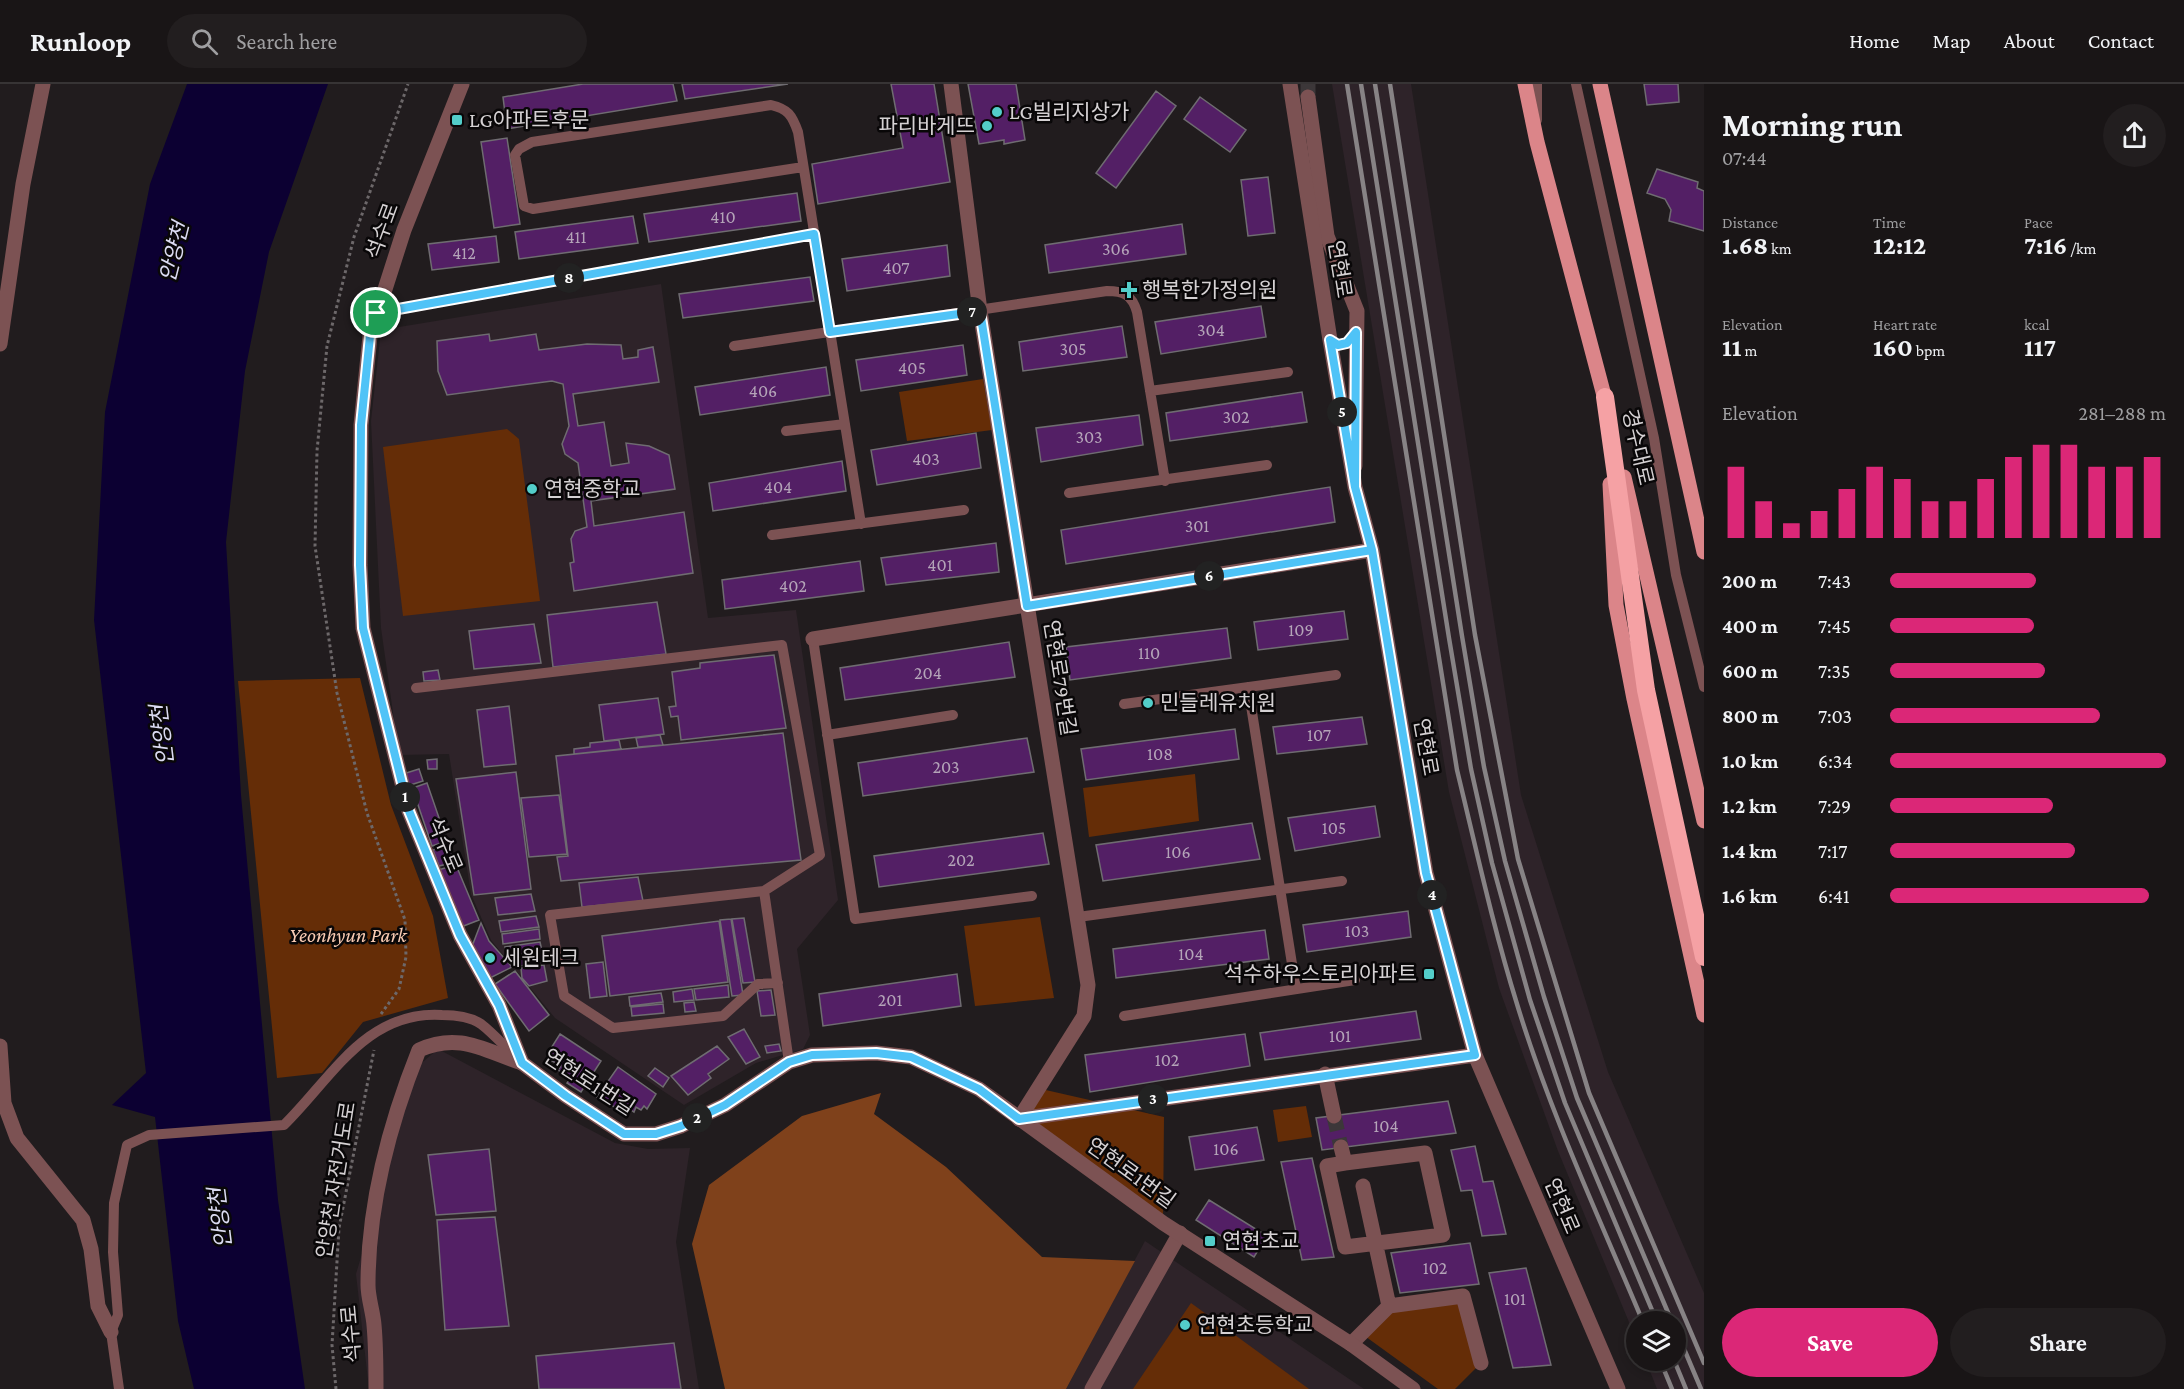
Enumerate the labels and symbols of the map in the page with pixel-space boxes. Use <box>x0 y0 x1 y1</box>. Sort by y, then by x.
place label: LG빌리지상가 <box>1009 100 1129 124</box>
marker: LG빌리지상가 <box>990 105 1004 119</box>
place label: LG아파트후문 <box>469 108 589 132</box>
marker: LG아파트후문 <box>450 113 464 127</box>
place label: 파리바게뜨 <box>878 114 975 138</box>
marker: 파리바게뜨 <box>980 119 994 133</box>
street label: 석수로 <box>361 200 403 262</box>
house number: 410 <box>710 207 736 227</box>
water label: 안양천 <box>155 217 194 284</box>
house number: 411 <box>565 227 587 247</box>
street label: 연현로 <box>1324 238 1356 300</box>
house number: 306 <box>1102 239 1130 259</box>
house number: 412 <box>452 243 476 263</box>
house number: 407 <box>882 258 910 278</box>
pin: 8 <box>554 263 584 293</box>
place label: 행복한가정의원 <box>1142 278 1277 302</box>
marker: 행복한가정의원 <box>1120 281 1138 299</box>
pin <box>350 287 401 338</box>
pin: 7 <box>957 297 987 327</box>
house number: 304 <box>1197 320 1225 340</box>
house number: 305 <box>1059 339 1087 359</box>
house number: 405 <box>898 358 926 378</box>
house number: 406 <box>749 381 777 401</box>
pin: 5 <box>1327 397 1357 427</box>
house number: 302 <box>1222 407 1250 427</box>
street label: 경수대로 <box>1618 407 1658 487</box>
house number: 303 <box>1075 427 1103 447</box>
house number: 403 <box>912 449 940 469</box>
place label: 연현중학교 <box>544 477 641 501</box>
house number: 404 <box>764 477 792 497</box>
marker: 연현중학교 <box>525 482 539 496</box>
house number: 301 <box>1185 516 1209 536</box>
house number: 401 <box>927 555 953 575</box>
pin: 6 <box>1194 561 1224 591</box>
house number: 402 <box>779 576 807 596</box>
street label: 연현로79번길 <box>1039 618 1081 738</box>
house number: 109 <box>1288 620 1314 640</box>
house number: 110 <box>1138 643 1160 663</box>
house number: 204 <box>914 663 942 683</box>
place label: 민들레유치원 <box>1160 691 1276 715</box>
marker: 민들레유치원 <box>1141 696 1155 710</box>
water label: 안양천 <box>146 701 178 767</box>
street label: 연현로 <box>1409 716 1443 778</box>
house number: 107 <box>1307 725 1331 745</box>
house number: 108 <box>1147 744 1173 764</box>
house number: 203 <box>932 757 960 777</box>
pin: 1 <box>390 782 420 812</box>
street label: 석수로 <box>423 814 467 876</box>
house number: 105 <box>1322 818 1346 838</box>
house number: 106 <box>1165 842 1191 862</box>
house number: 202 <box>947 850 975 870</box>
pin: 4 <box>1417 880 1447 910</box>
house number: 103 <box>1345 921 1369 941</box>
park label: Yeonhyun Park <box>289 923 408 947</box>
house number: 104 <box>1178 944 1204 964</box>
place label: 세원테크 <box>502 946 579 970</box>
marker: 세원테크 <box>483 951 497 965</box>
place label: 석수하우스토리아파트 <box>1224 962 1417 986</box>
marker: 석수하우스토리아파트 <box>1422 967 1436 981</box>
house number: 201 <box>878 990 902 1010</box>
house number: 101 <box>1329 1026 1351 1046</box>
street label: 연현로1번길 <box>539 1044 639 1120</box>
house number: 102 <box>1155 1050 1179 1070</box>
pin: 3 <box>1138 1084 1168 1114</box>
street label: 안양천 자전거도로 <box>312 1100 360 1260</box>
pin: 2 <box>682 1103 712 1133</box>
house number: 104 <box>1373 1116 1399 1136</box>
street label: 연현로1번길 <box>1082 1133 1180 1213</box>
house number: 106 <box>1213 1139 1239 1159</box>
street label: 연현로 <box>1540 1175 1584 1237</box>
water label: 안양천 <box>204 1184 236 1250</box>
place label: 연현초교 <box>1222 1229 1299 1253</box>
marker: 연현초교 <box>1203 1234 1217 1248</box>
house number: 102 <box>1423 1258 1447 1278</box>
house number: 101 <box>1504 1289 1526 1309</box>
street label: 석수로 <box>337 1304 365 1364</box>
place label: 연현초등학교 <box>1197 1313 1313 1337</box>
marker: 연현초등학교 <box>1178 1318 1192 1332</box>

